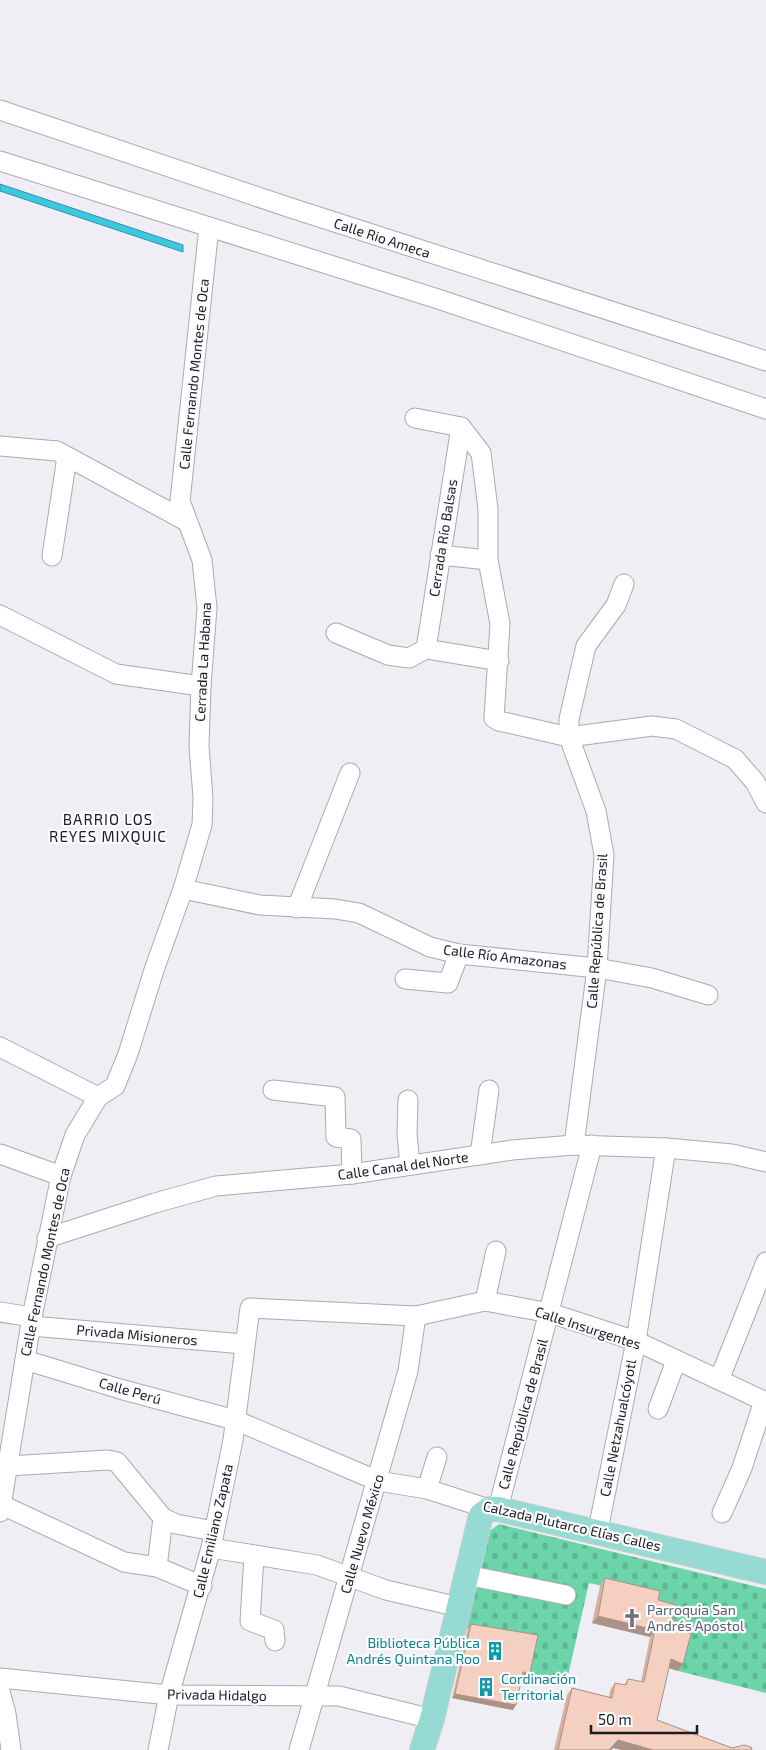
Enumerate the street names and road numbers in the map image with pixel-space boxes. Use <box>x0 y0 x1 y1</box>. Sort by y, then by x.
street label: Calle Rio Ameca <box>332 214 433 261</box>
street label: Calle Fernando Montes de Oca <box>175 278 212 470</box>
street label: Cerrada Río Balsas <box>425 478 460 598</box>
street label: Cerrada La Habana <box>191 602 214 722</box>
street label: Calle República de Brasil <box>583 852 610 1009</box>
street label: Calle Río Amazonas <box>442 941 568 973</box>
street label: Calle Canal del Norte <box>336 1148 469 1183</box>
street label: Calle Fernando Montes de Oca <box>16 1166 73 1358</box>
street label: Calle Insurgentes <box>533 1302 643 1353</box>
street label: Privada Misioneros <box>76 1321 198 1348</box>
street label: Calle República de Brasil <box>494 1336 551 1491</box>
street label: Calle Netzahualcóyotl <box>596 1357 639 1498</box>
street label: Calle Perú <box>97 1374 163 1407</box>
street label: Calle Emiliano Zapata <box>189 1462 236 1600</box>
street label: Calle Nuevo México <box>336 1472 387 1596</box>
street label: Calzada Plutarco Elías Calles <box>481 1497 663 1554</box>
street label: Privada Hidalgo <box>167 1685 267 1704</box>

